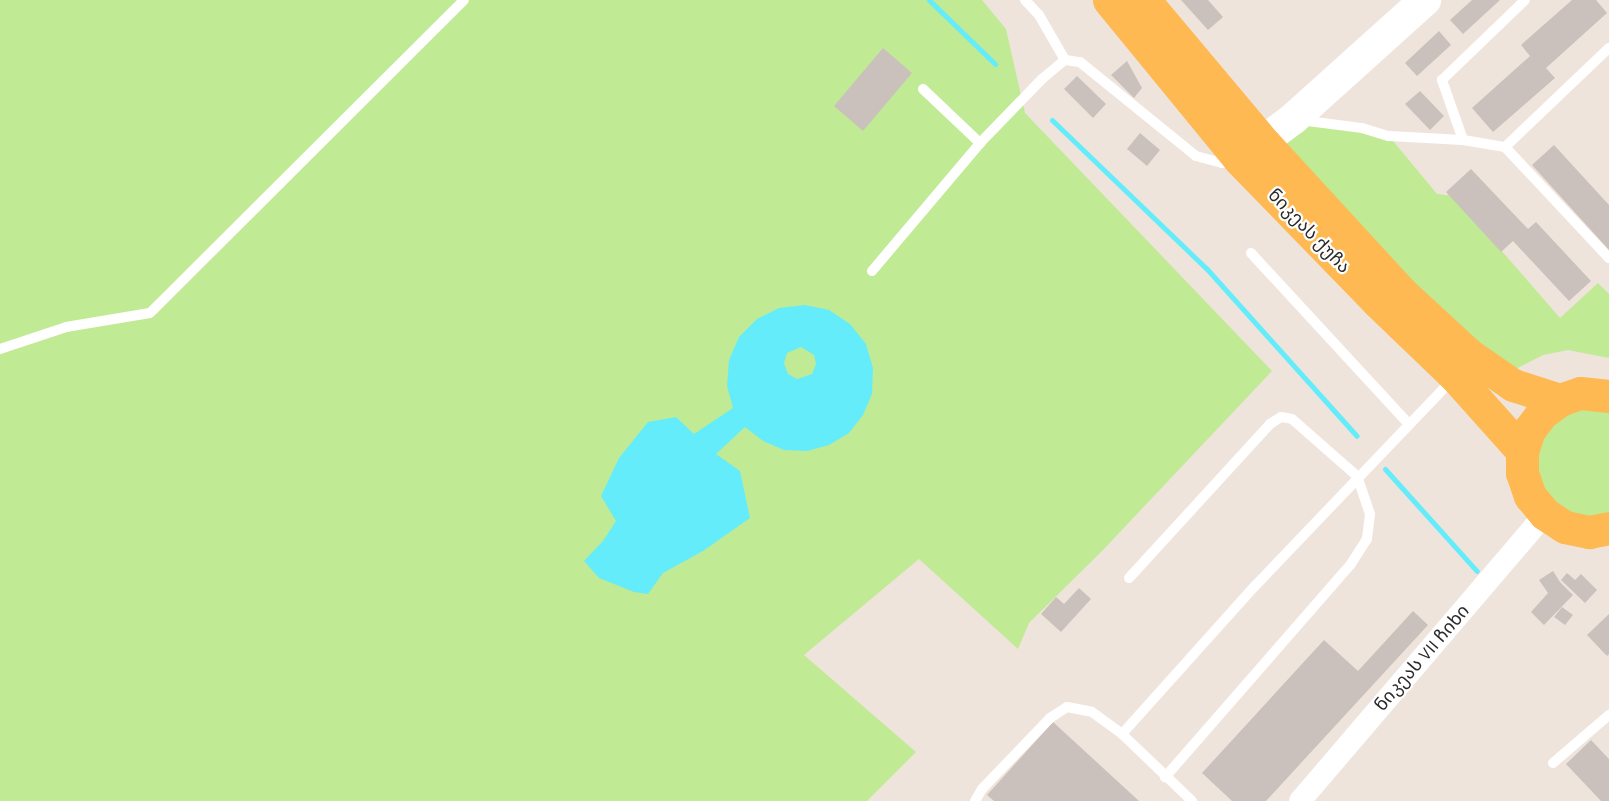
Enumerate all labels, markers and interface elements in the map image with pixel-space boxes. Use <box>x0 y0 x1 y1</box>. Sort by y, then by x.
street label: ნიკეას ქუჩა <box>1263 184 1355 278</box>
street label: ნიკეას VII ჩიხი <box>1370 600 1474 716</box>

